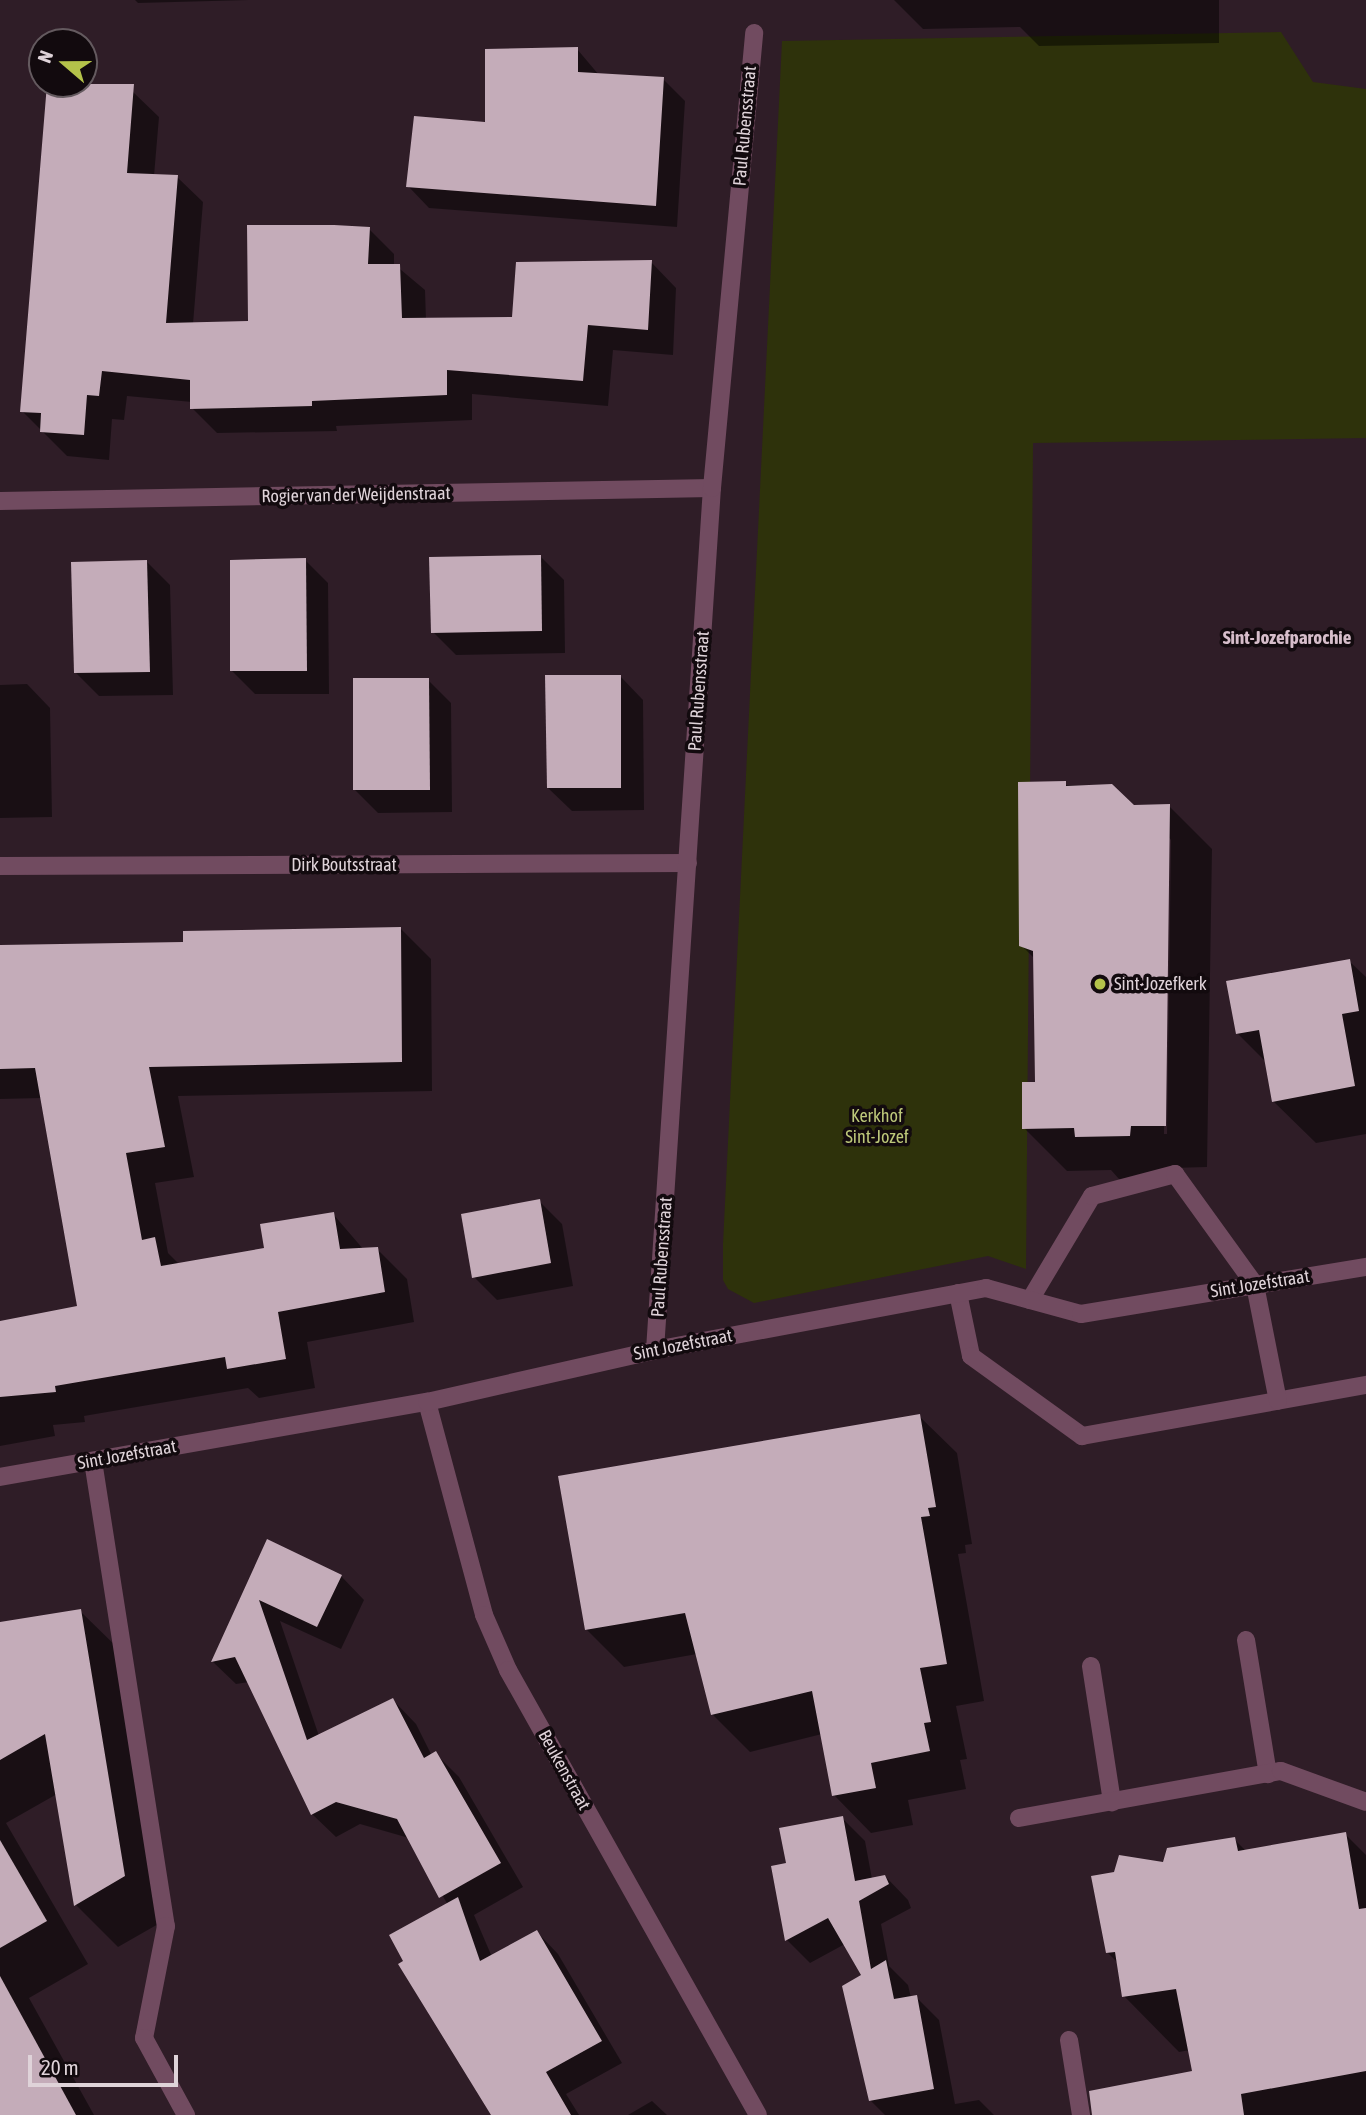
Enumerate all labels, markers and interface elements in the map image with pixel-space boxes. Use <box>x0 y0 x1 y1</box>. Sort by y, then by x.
north arrow <box>28 28 98 98</box>
text: N <box>33 47 57 66</box>
street label: Paul Rubensstraat <box>729 65 761 187</box>
street label: Rogier van der Weijdenstraat <box>261 483 451 507</box>
district label: Sint-Jozefparochie <box>1223 627 1351 649</box>
street label: Paul Rubensstraat <box>684 630 714 752</box>
street label: Dirk Boutsstraat <box>291 854 397 876</box>
place label: Sint-Jozefkerk <box>1114 973 1207 995</box>
marker: Sint-Jozefkerk <box>1092 976 1108 992</box>
park label: Kerkhof Sint-Jozef <box>845 1106 909 1148</box>
street label: Paul Rubensstraat <box>647 1196 677 1318</box>
street label: Sint Jozefstraat <box>1209 1266 1311 1302</box>
street label: Sint Jozefstraat <box>632 1325 734 1365</box>
street label: Sint Jozefstraat <box>76 1436 178 1474</box>
street label: Beukenstraat <box>533 1726 595 1814</box>
scale bar <box>32 2042 182 2086</box>
text: 20 m <box>41 2055 79 2079</box>

